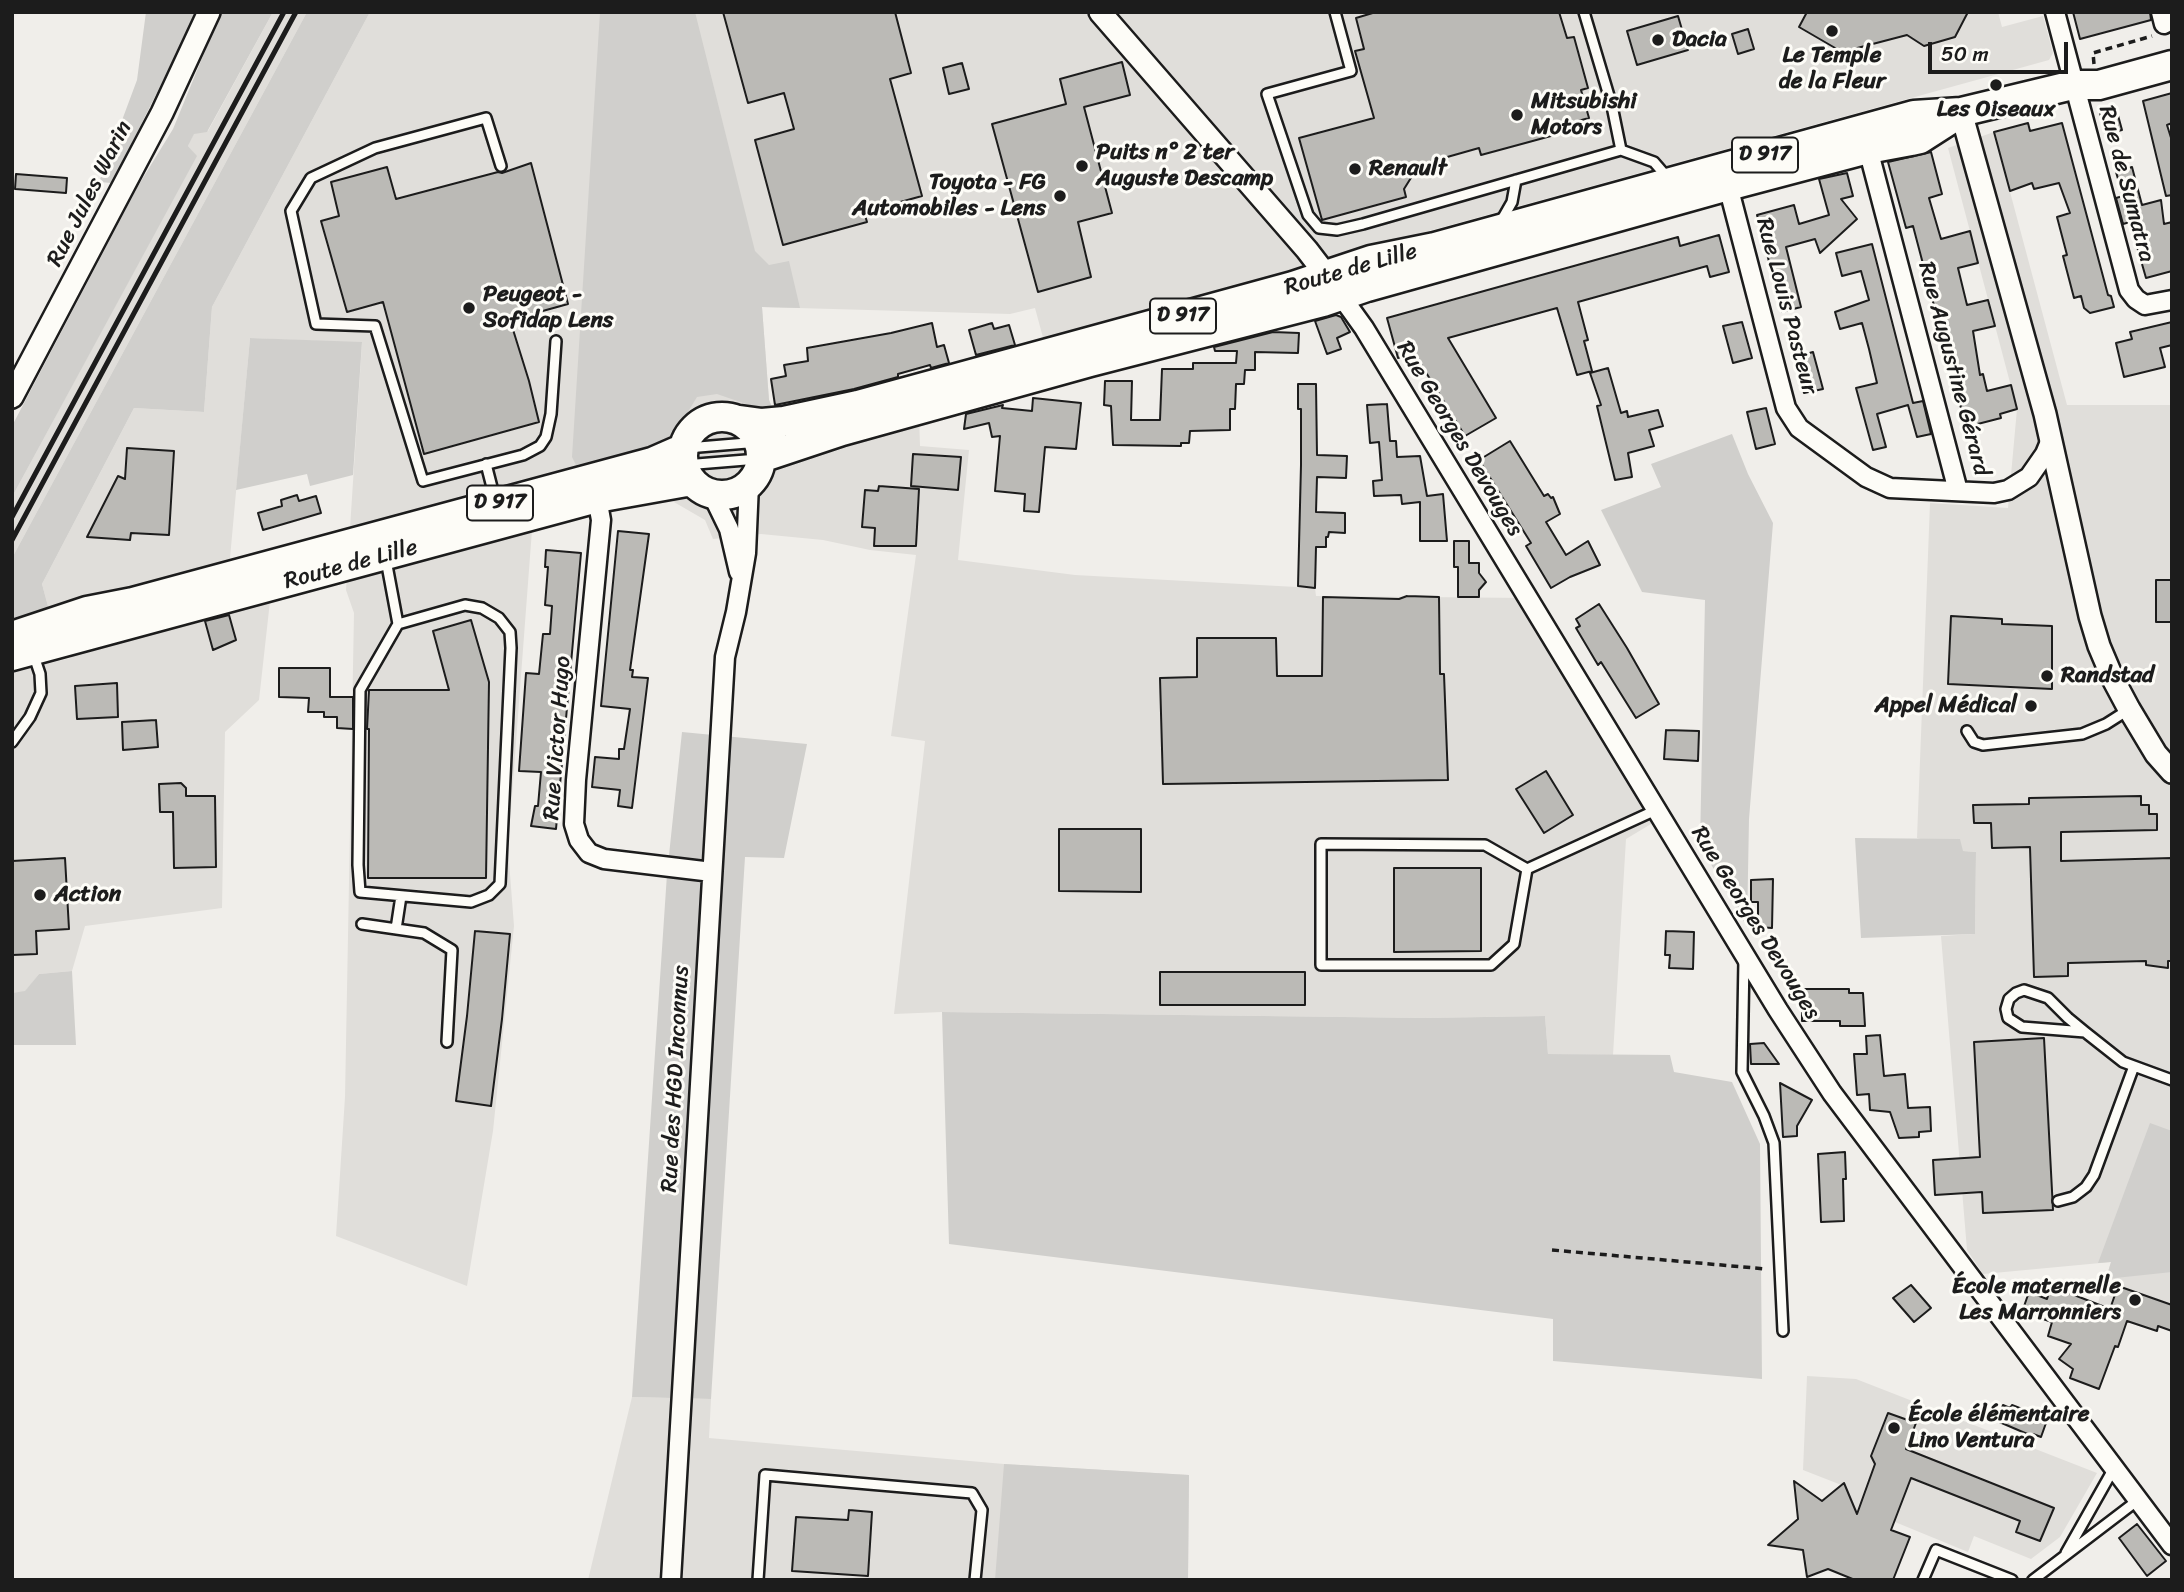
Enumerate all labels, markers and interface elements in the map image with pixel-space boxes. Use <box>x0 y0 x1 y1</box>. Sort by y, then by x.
marker: Le Temple de la Fleur <box>1824 23 1840 39</box>
place label: Dacia <box>1672 26 1727 54</box>
scale bar <box>1932 28 2072 72</box>
marker: Dacia <box>1650 32 1666 48</box>
text: 50 m <box>1941 35 1989 73</box>
place label: Le Temple de la Fleur <box>1779 42 1885 96</box>
marker: Les Oiseaux <box>1988 77 2004 93</box>
place label: Mitsubishi Motors <box>1531 88 1637 142</box>
place label: Les Oiseaux <box>1937 96 2055 124</box>
street label: Rue de Sumatra <box>2092 103 2160 265</box>
marker: Mitsubishi Motors <box>1509 107 1525 123</box>
street label: Rue Jules Warin <box>41 117 139 271</box>
road number: D 917 <box>1732 138 1798 172</box>
place label: Puits n° 2 ter Auguste Descamp <box>1096 139 1273 193</box>
place label: Renault <box>1369 155 1447 183</box>
marker: Puits n° 2 ter Auguste Descamp <box>1074 158 1090 174</box>
marker: Renault <box>1347 161 1363 177</box>
place label: Toyota - FG Automobiles - Lens <box>852 169 1046 223</box>
marker: Toyota - FG Automobiles - Lens <box>1052 188 1068 204</box>
street label: Rue Louis Pasteur <box>1749 215 1823 397</box>
street label: Route de Lille <box>1281 238 1421 302</box>
street label: Rue Augustine Gérard <box>1911 259 1995 479</box>
place label: Peugeot - Sofidap Lens <box>483 281 613 335</box>
road number: D 917 <box>1150 298 1216 334</box>
marker: Peugeot - Sofidap Lens <box>461 300 477 316</box>
street label: Rue Georges Devouges <box>1390 336 1528 542</box>
road number: D 917 <box>467 486 533 520</box>
street label: Route de Lille <box>281 534 421 596</box>
street label: Rue Victor Hugo <box>538 655 578 821</box>
place label: Randstad <box>2061 662 2154 690</box>
marker: Randstad <box>2039 668 2055 684</box>
place label: Appel Médical <box>1875 692 2017 720</box>
marker: Appel Médical <box>2023 698 2039 714</box>
street label: Rue Georges Devouges <box>1684 821 1826 1025</box>
place label: Action <box>54 881 121 909</box>
marker: Action <box>32 887 48 903</box>
street label: Rue des HGD Inconnus <box>656 965 696 1193</box>
place label: École maternelle Les Marronniers <box>1952 1273 2121 1327</box>
marker: École maternelle Les Marronniers <box>2127 1292 2143 1308</box>
place label: École élémentaire Lino Ventura <box>1908 1401 2090 1455</box>
marker: École élémentaire Lino Ventura <box>1886 1420 1902 1436</box>

